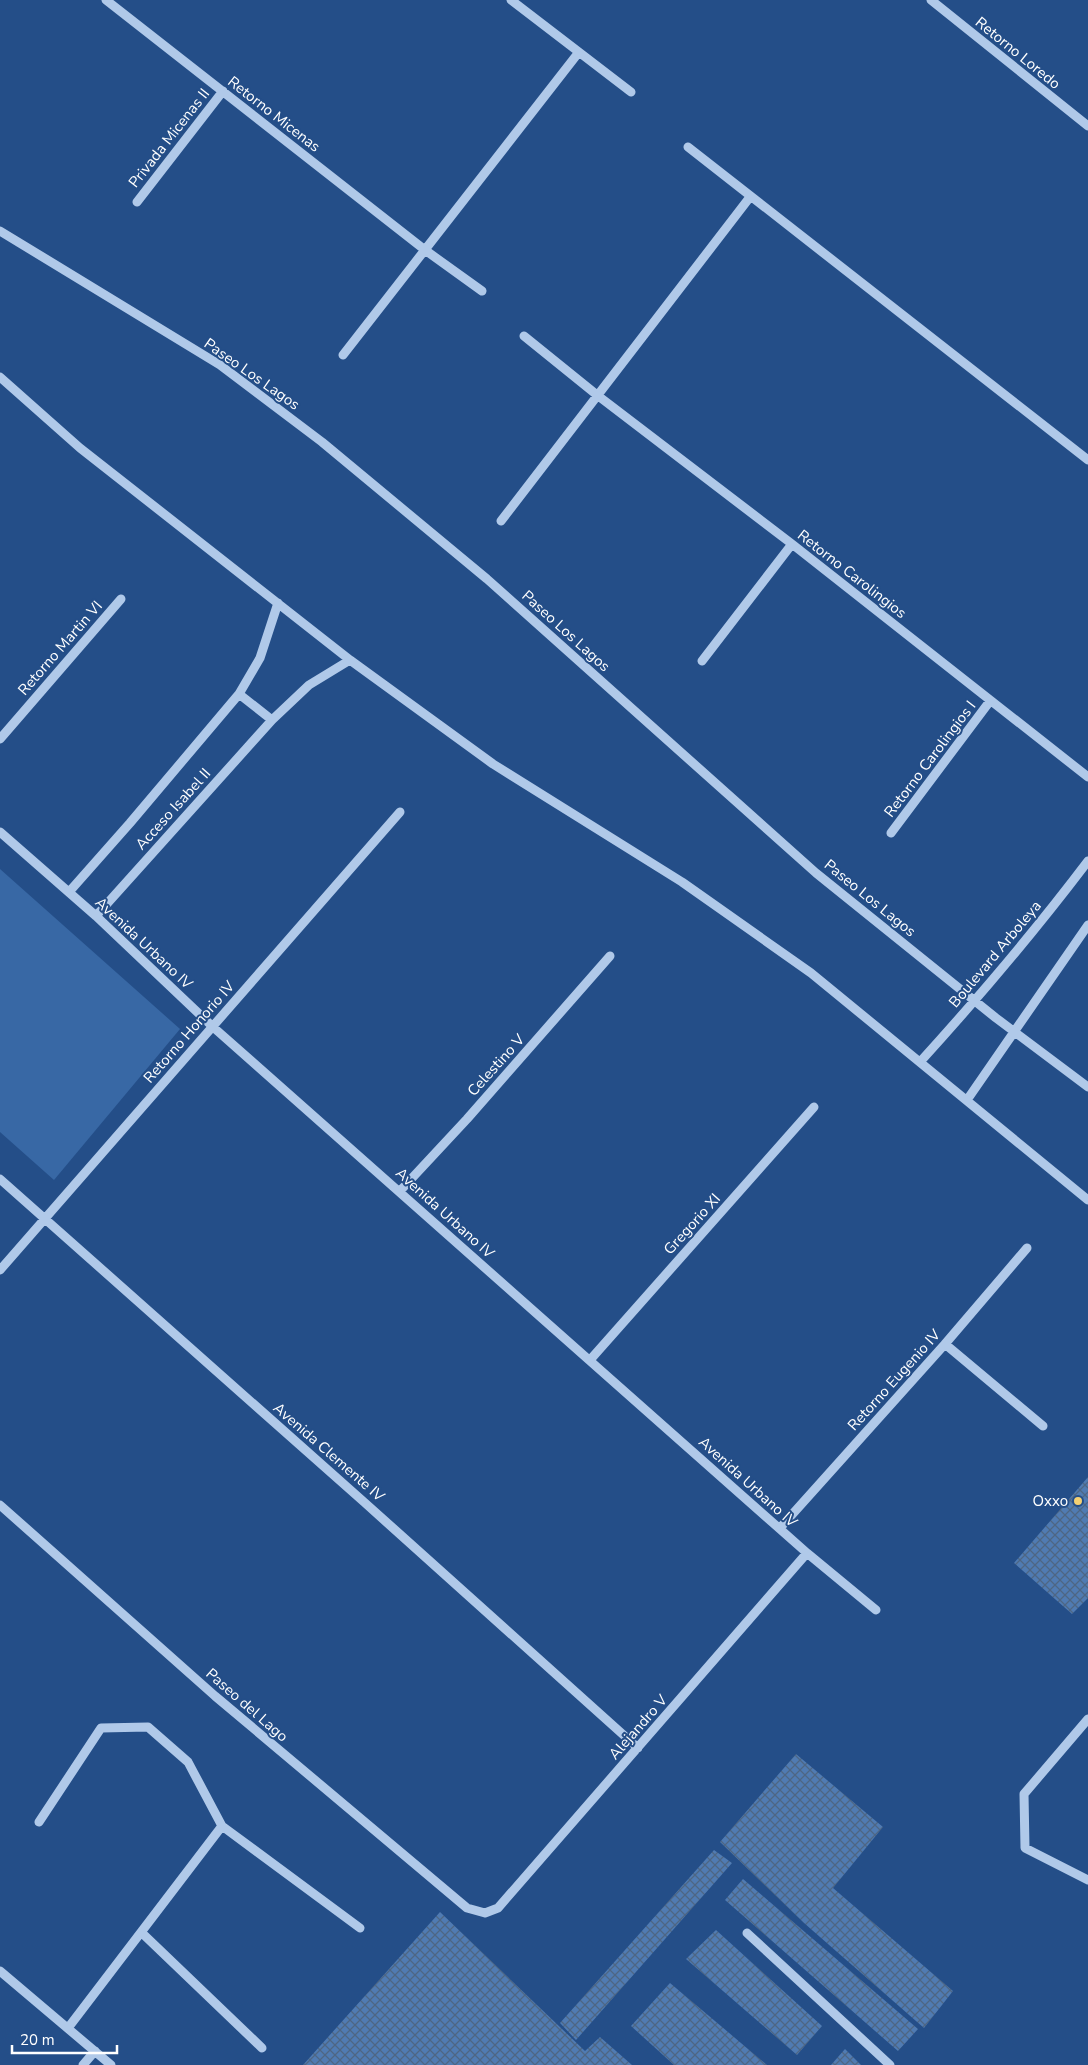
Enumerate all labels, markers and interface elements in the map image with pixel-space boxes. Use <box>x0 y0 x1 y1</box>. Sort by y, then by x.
street label: Retorno Loredo <box>971 12 1065 94</box>
street label: Retorno Micenas <box>224 72 324 156</box>
street label: Privada Micenas II <box>124 84 214 192</box>
street label: Paseo Los Lagos <box>200 334 304 414</box>
street label: Retorno Carolingios <box>793 525 911 623</box>
street label: Paseo Los Lagos <box>518 586 614 676</box>
street label: Retorno Martin VI <box>13 596 107 700</box>
street label: Retorno Carolingios I <box>880 697 980 821</box>
street label: Acceso Isabel II <box>131 764 215 854</box>
street label: Paseo Los Lagos <box>820 855 920 941</box>
street label: Avenida Urbano IV <box>91 893 198 994</box>
street label: Boulevard Arboleya <box>944 896 1046 1012</box>
street label: Retorno Honorio IV <box>139 976 239 1087</box>
street label: Celestino V <box>463 1029 530 1100</box>
street label: Avenida Urbano IV <box>391 1163 499 1263</box>
street label: Gregorio XI <box>659 1189 725 1259</box>
street label: Retorno Eugenio IV <box>843 1325 945 1435</box>
street label: Avenida Clemente IV <box>269 1398 390 1506</box>
street label: Avenida Urbano IV <box>694 1432 802 1532</box>
place label: Oxxo <box>1033 1491 1068 1511</box>
marker: Oxxo <box>1072 1495 1084 1507</box>
street label: Paseo del Lago <box>202 1664 292 1746</box>
street label: Alejandro V <box>604 1690 672 1764</box>
scale bar <box>12 2022 118 2054</box>
text: 20 m <box>20 2030 55 2050</box>

